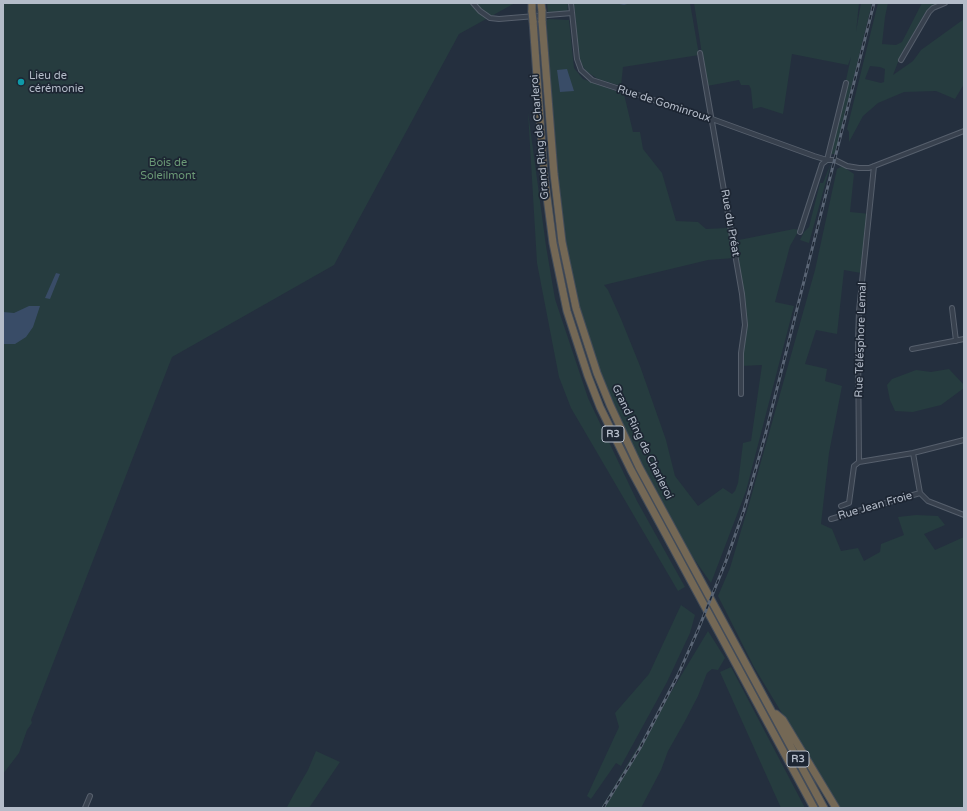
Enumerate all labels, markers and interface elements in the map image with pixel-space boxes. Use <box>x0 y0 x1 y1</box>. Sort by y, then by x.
place label: Lieu de cérémonie <box>29 69 84 95</box>
street label: Grand Ring de Charleroi <box>528 74 552 200</box>
marker: Lieu de cérémonie <box>16 77 26 87</box>
street label: Rue de Gominroux <box>616 83 712 125</box>
park label: Bois de Soleilmont <box>140 156 196 182</box>
street label: Rue du Préat <box>718 188 742 258</box>
street label: Rue Télésphore Lemal <box>852 282 870 398</box>
street label: Grand Ring de Charleroi <box>609 383 675 501</box>
road number: R3 <box>602 426 624 442</box>
street label: Rue Jean Froie <box>836 489 914 523</box>
road number: R3 <box>787 751 809 767</box>

